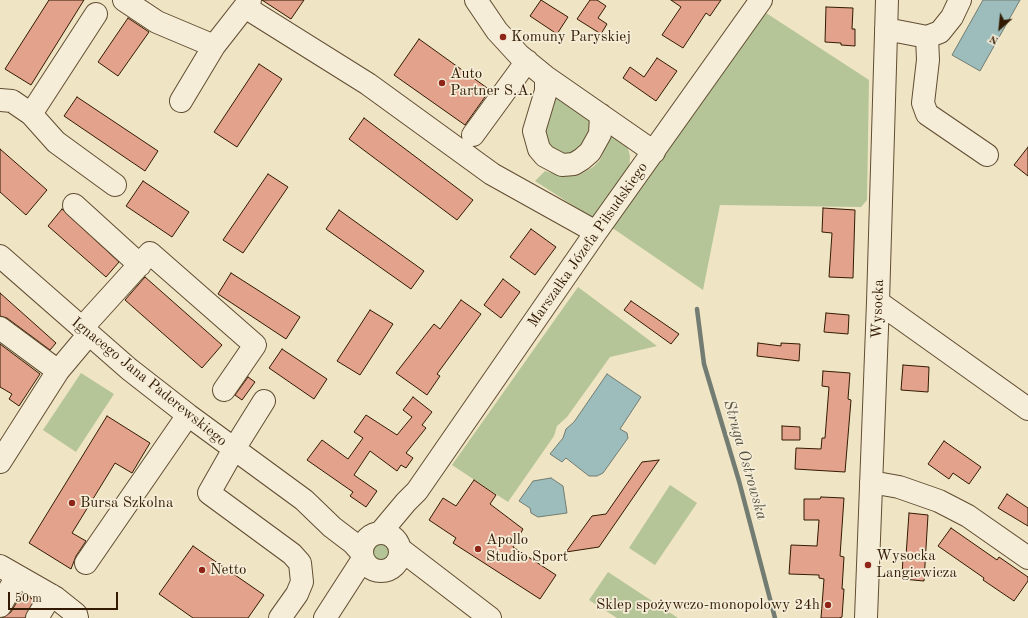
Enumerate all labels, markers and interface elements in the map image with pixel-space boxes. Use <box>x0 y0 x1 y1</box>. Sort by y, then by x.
north arrow <box>980 8 1020 48</box>
place label: Komuny Paryskiej <box>511 28 631 46</box>
marker: Komuny Paryskiej <box>498 32 508 42</box>
text: N <box>988 32 1001 46</box>
place label: Auto Partner S.A. <box>450 65 533 100</box>
marker: Auto Partner S.A. <box>437 78 447 88</box>
street label: Marszałka Józefa Piłsudskiego <box>524 159 652 331</box>
street label: Wysocka <box>868 279 888 339</box>
street label: Ignacego Jana Paderewskiego <box>68 314 230 450</box>
water label: Struga Ostrowska <box>719 398 771 522</box>
place label: Bursa Szkolna <box>80 494 173 512</box>
marker: Bursa Szkolna <box>67 498 77 508</box>
place label: Apollo Studio Sport <box>486 531 568 566</box>
marker: Apollo Studio Sport <box>473 544 483 554</box>
place label: Wysocka Langiewicza <box>876 547 957 582</box>
marker: Wysocka Langiewicza <box>863 560 873 570</box>
place label: Netto <box>210 561 246 579</box>
marker: Netto <box>197 565 207 575</box>
scale bar <box>10 584 120 610</box>
text: 50 m <box>15 593 42 605</box>
place label: Sklep spożywczo-monopolowy 24h <box>596 596 820 614</box>
marker: Sklep spożywczo-monopolowy 24h <box>823 600 833 610</box>

